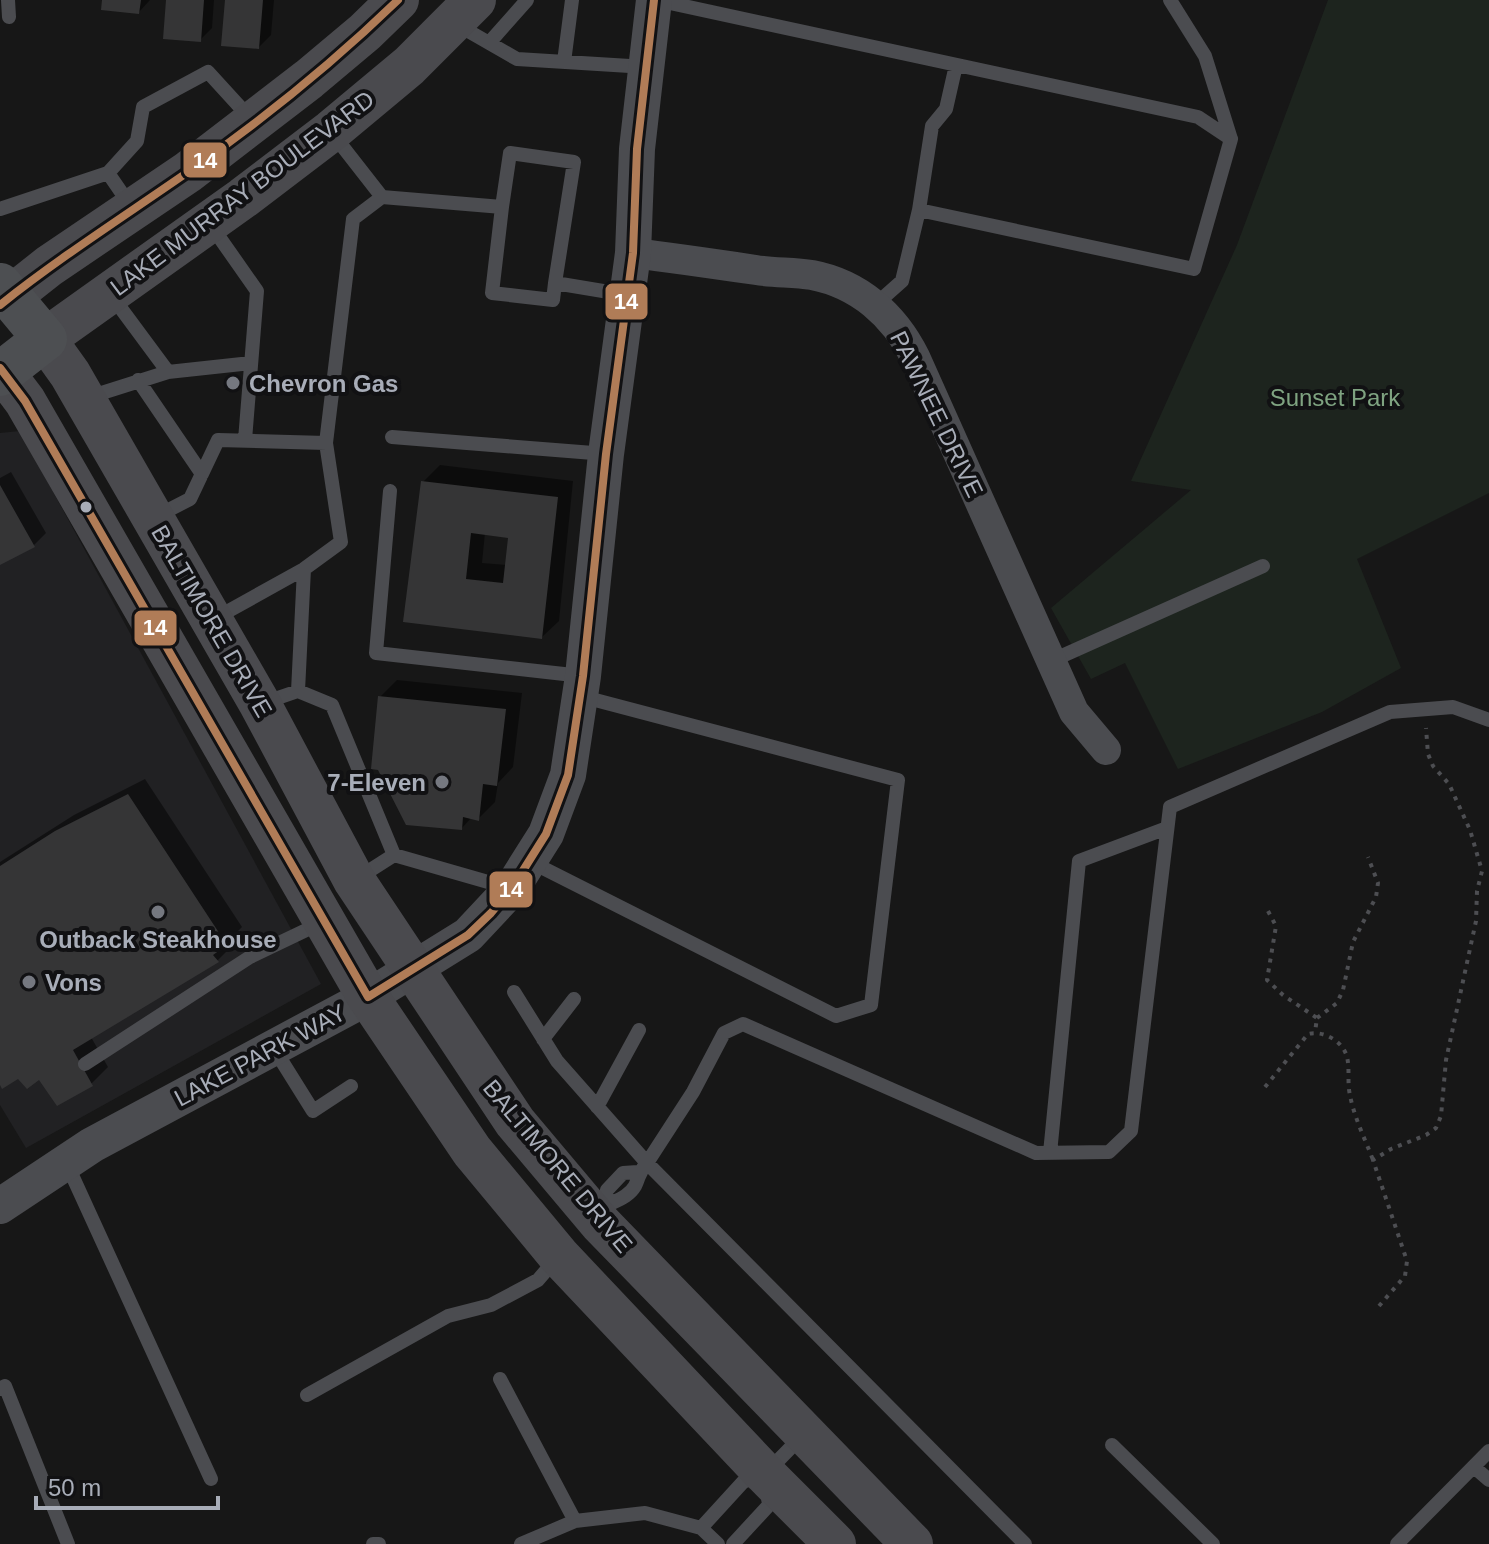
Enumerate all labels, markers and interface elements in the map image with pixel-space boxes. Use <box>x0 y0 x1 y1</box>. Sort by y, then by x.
street label: LAKE MURRAY BOULEVARD <box>105 85 379 301</box>
line badge: 14 <box>182 141 228 179</box>
text: 14 <box>193 148 218 173</box>
line badge: 14 <box>604 282 649 321</box>
text: 14 <box>614 289 639 314</box>
street label: PAWNEE DRIVE <box>885 327 989 501</box>
place label: Chevron Gas <box>249 370 398 397</box>
marker: Chevron Gas <box>224 374 242 392</box>
park label: Sunset Park <box>1270 384 1401 411</box>
unlabelled marker <box>78 499 94 515</box>
street label: BALTIMORE DRIVE <box>146 520 278 722</box>
line badge: 14 <box>133 609 178 647</box>
text: 14 <box>143 615 168 640</box>
place label: 7-Eleven <box>327 769 426 796</box>
marker: 7-Eleven <box>433 773 451 791</box>
line badge: 14 <box>488 870 534 909</box>
text: 14 <box>499 877 524 902</box>
marker: Outback Steakhouse <box>149 903 167 921</box>
place label: Outback Steakhouse <box>39 926 277 953</box>
place label: Vons <box>45 969 102 996</box>
marker: Vons <box>20 973 38 991</box>
street label: LAKE PARK WAY <box>170 998 350 1112</box>
street label: BALTIMORE DRIVE <box>478 1074 638 1258</box>
scale bar <box>36 1460 218 1510</box>
text: 50 m <box>48 1474 101 1501</box>

